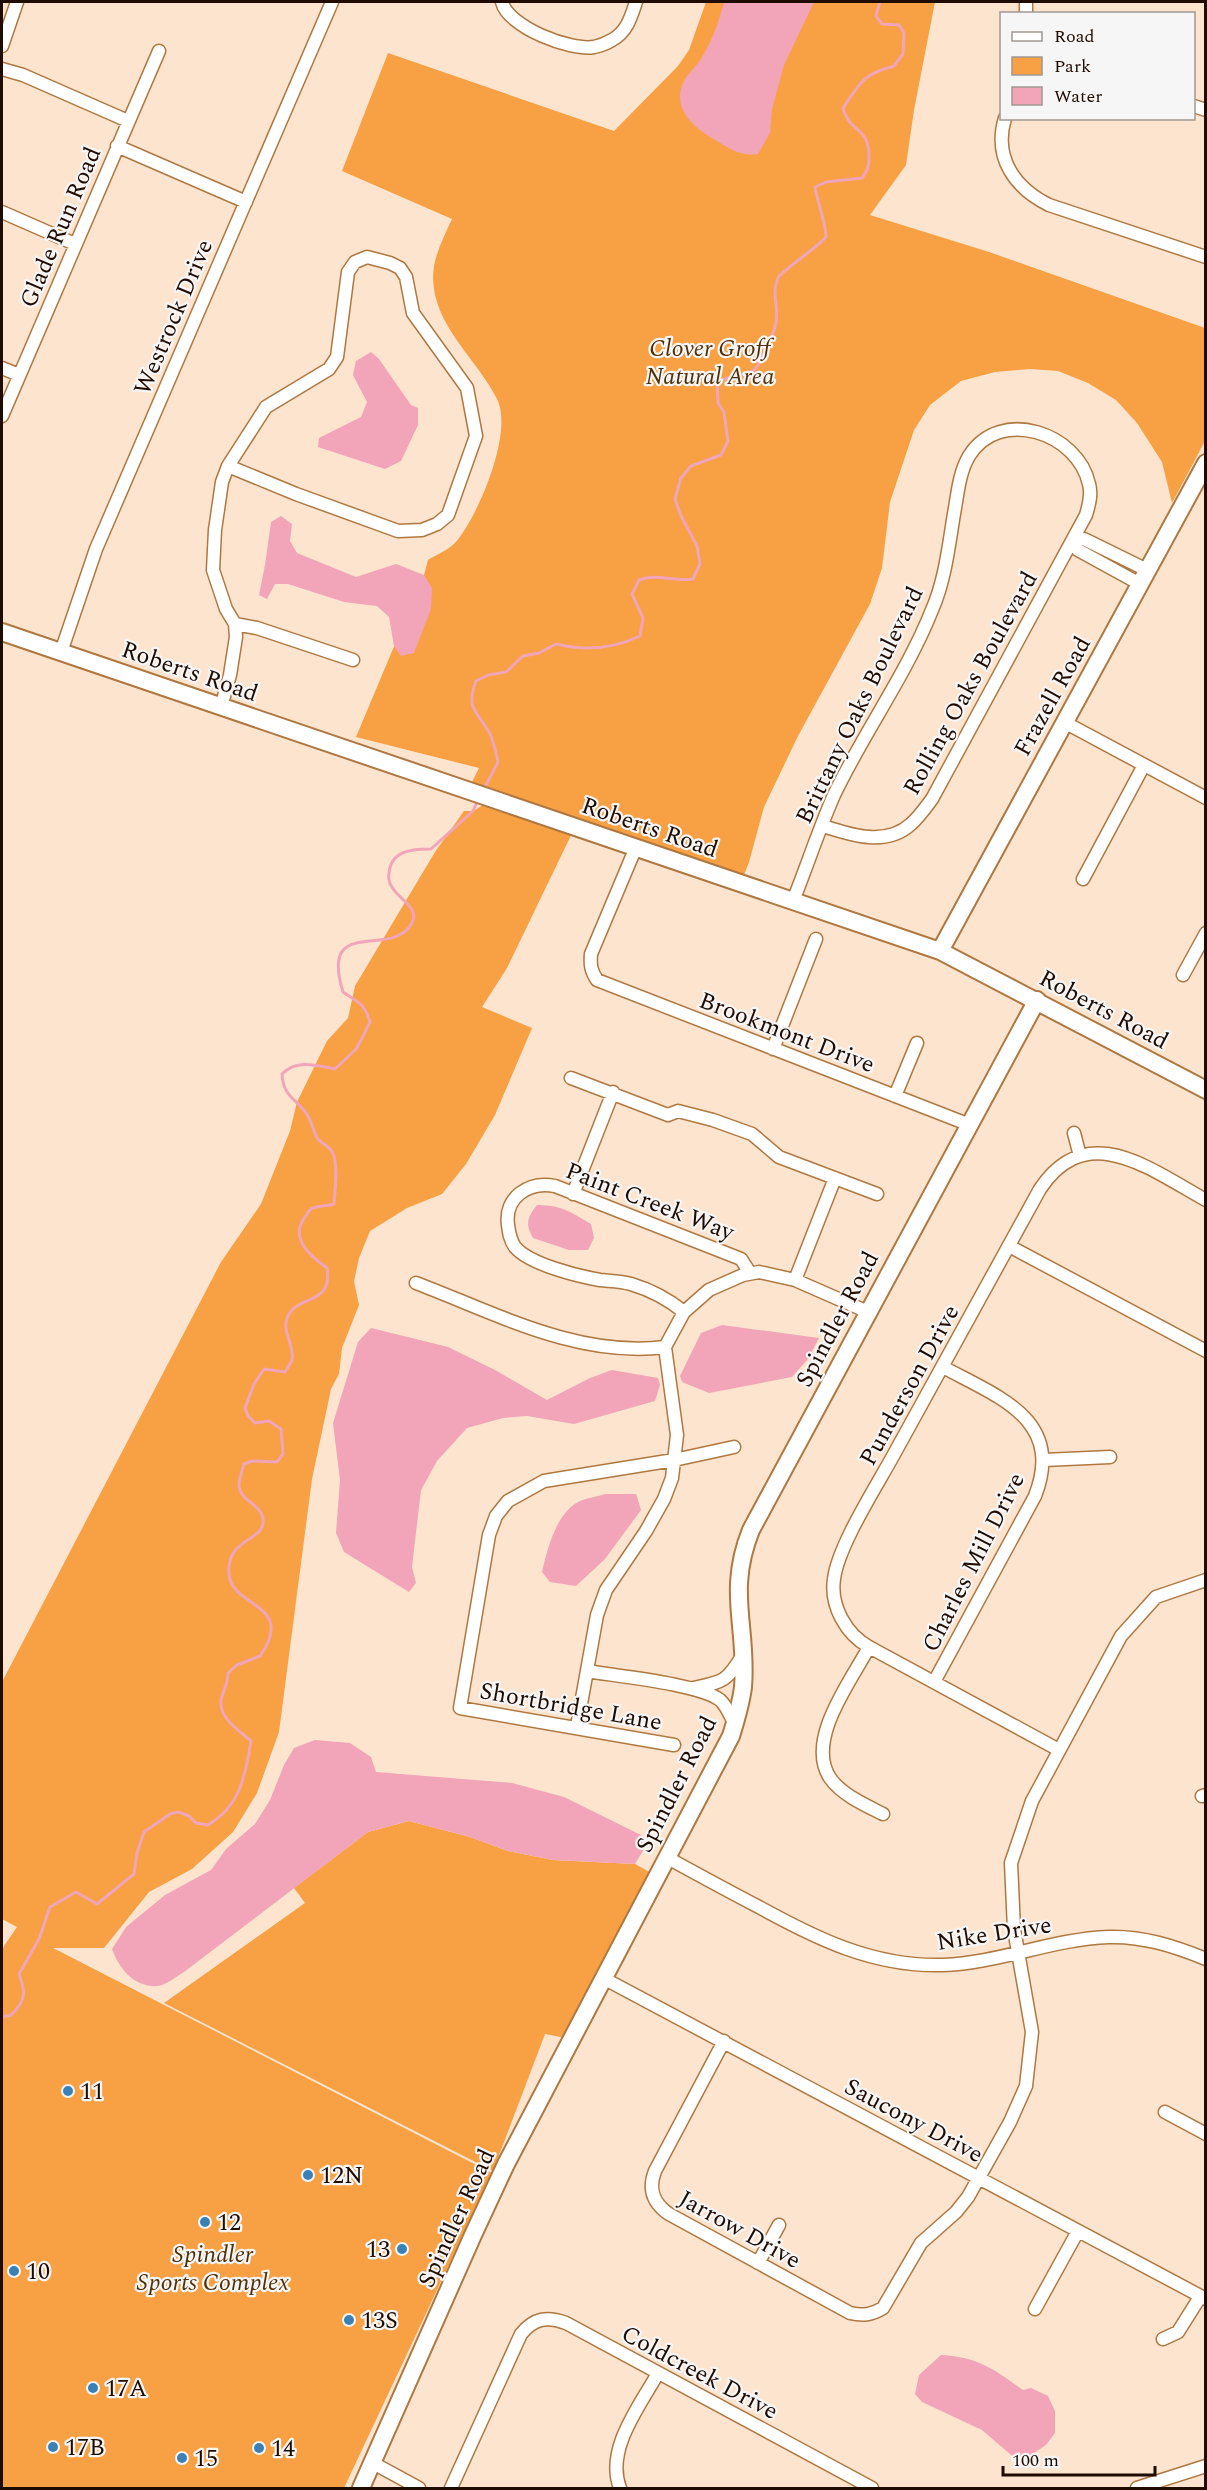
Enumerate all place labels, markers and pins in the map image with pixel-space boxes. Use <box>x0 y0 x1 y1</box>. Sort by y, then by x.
place label: 11 <box>80 2074 104 2110</box>
marker: 11 <box>61 2084 75 2098</box>
place label: 12N <box>320 2158 363 2194</box>
marker: 12N <box>301 2168 315 2182</box>
place label: 12 <box>217 2205 241 2241</box>
marker: 12 <box>198 2215 212 2229</box>
place label: 13 <box>366 2232 390 2268</box>
marker: 13 <box>395 2242 409 2256</box>
place label: 10 <box>26 2254 50 2290</box>
marker: 10 <box>7 2264 21 2278</box>
place label: 13S <box>361 2303 398 2339</box>
marker: 13S <box>342 2313 356 2327</box>
place label: 17A <box>105 2371 147 2407</box>
marker: 17A <box>86 2381 100 2395</box>
place label: 17B <box>65 2430 105 2466</box>
place label: 14 <box>271 2431 295 2467</box>
marker: 17B <box>46 2440 60 2454</box>
place label: 15 <box>194 2441 218 2477</box>
marker: 14 <box>252 2441 266 2455</box>
marker: 15 <box>175 2451 189 2465</box>

